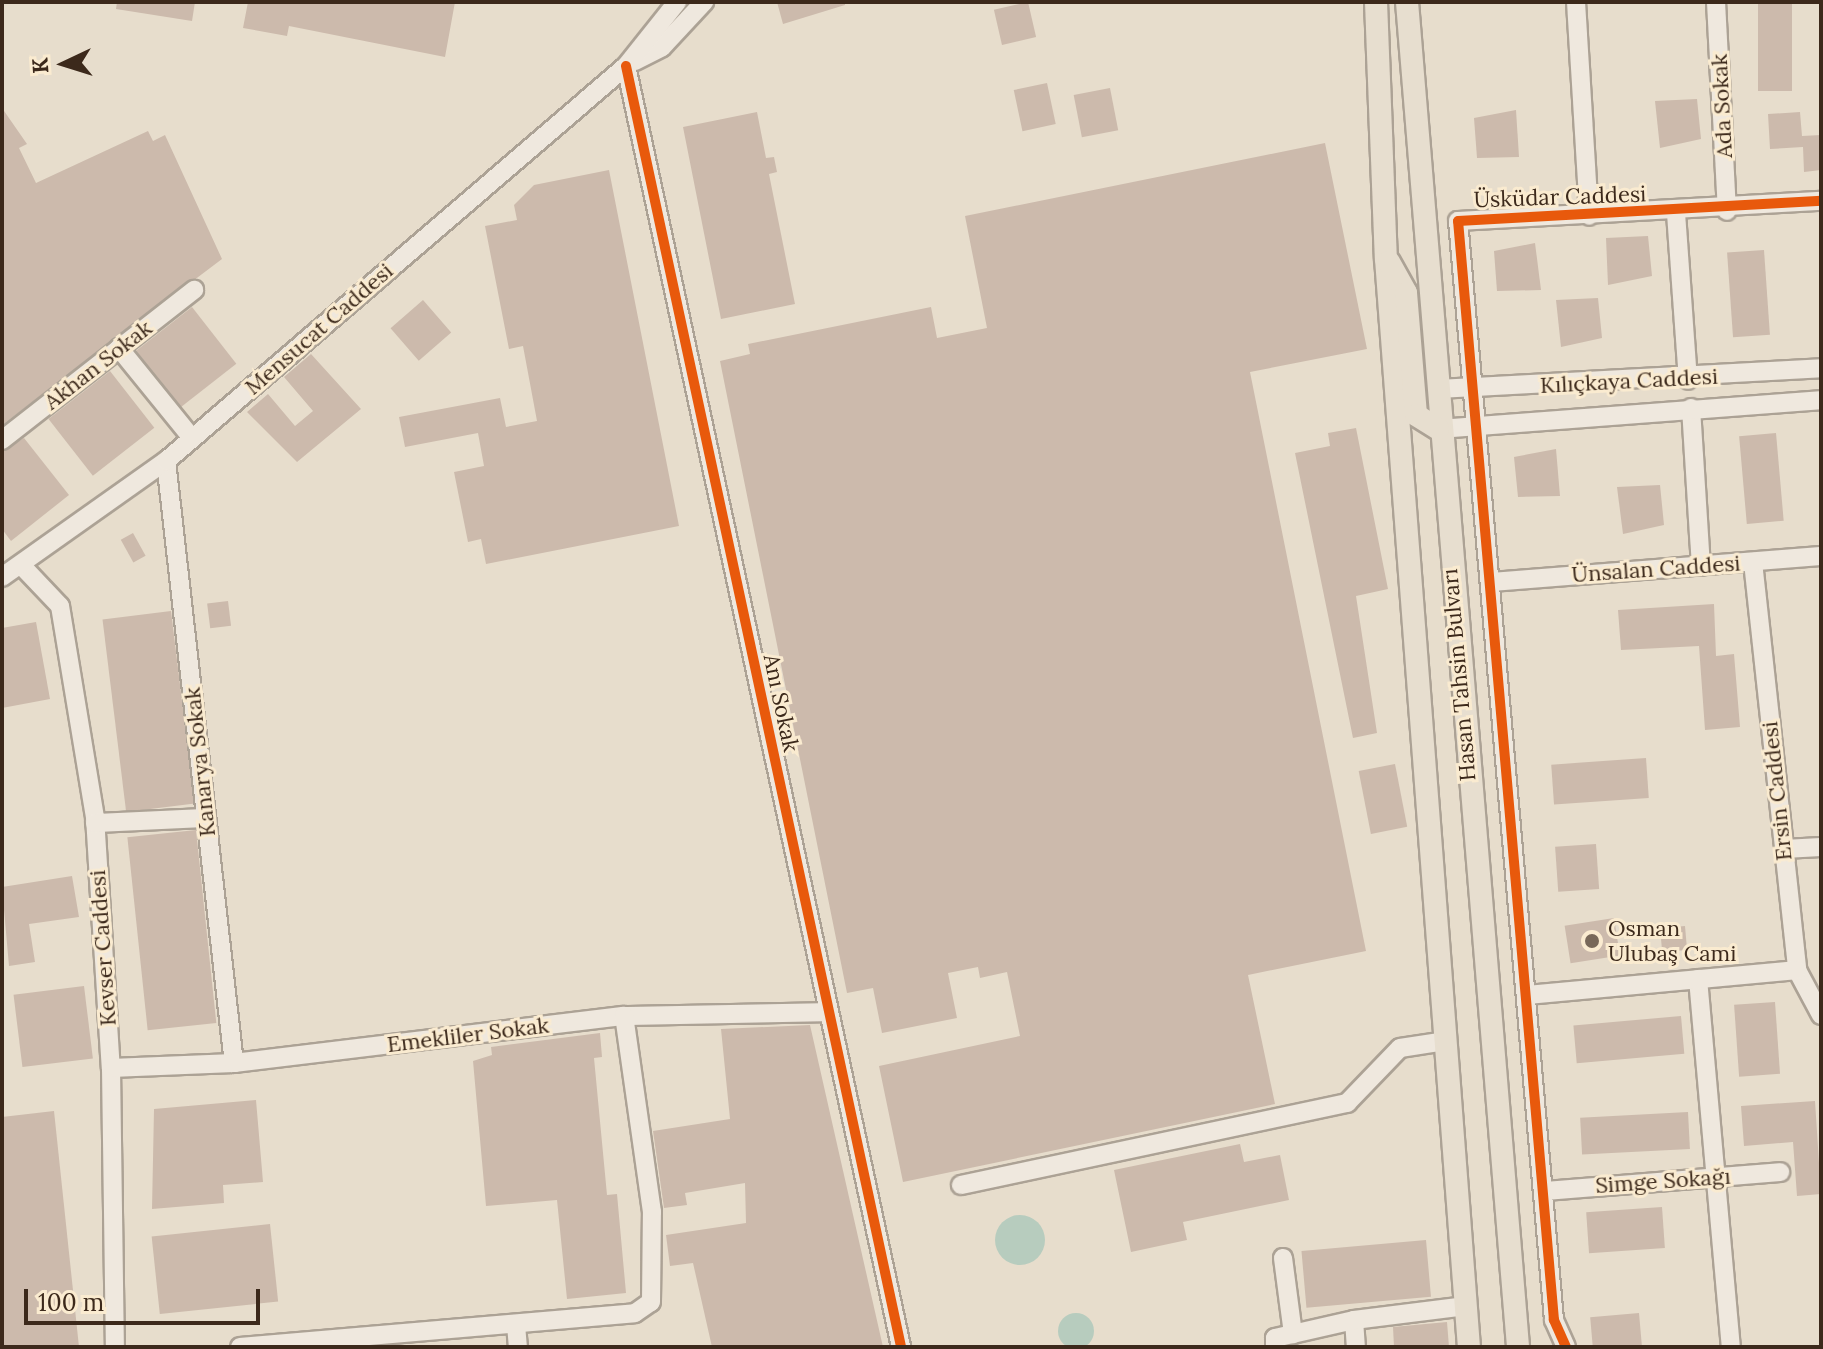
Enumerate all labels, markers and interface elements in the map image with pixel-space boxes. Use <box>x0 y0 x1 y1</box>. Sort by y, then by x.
north arrow <box>24 24 104 104</box>
street label: Ada Sokak <box>1706 53 1738 159</box>
text: K <box>26 57 55 74</box>
street label: Üsküdar Caddesi <box>1473 181 1647 213</box>
street label: Mensucat Caddesi <box>240 258 398 400</box>
street label: Akhan Sokak <box>39 315 157 415</box>
street label: Kılıçkaya Caddesi <box>1539 363 1719 399</box>
street label: Ünsalan Caddesi <box>1571 550 1741 588</box>
street label: Hasan Tahsin Bulvarı <box>1437 568 1481 782</box>
street label: Anı Sokak <box>758 652 804 754</box>
street label: Kanarya Sokak <box>179 686 221 838</box>
street label: Ersin Caddesi <box>1757 720 1797 862</box>
street label: Kevser Caddesi <box>84 869 122 1027</box>
place label: Osman Ulubaş Cami <box>1608 915 1736 966</box>
marker: Osman Ulubaş Cami <box>1583 932 1601 950</box>
street label: Emekliler Sokak <box>386 1012 550 1058</box>
street label: Simge Sokağı <box>1595 1163 1731 1199</box>
scale bar <box>28 1273 264 1323</box>
text: 100 m <box>38 1287 104 1318</box>

